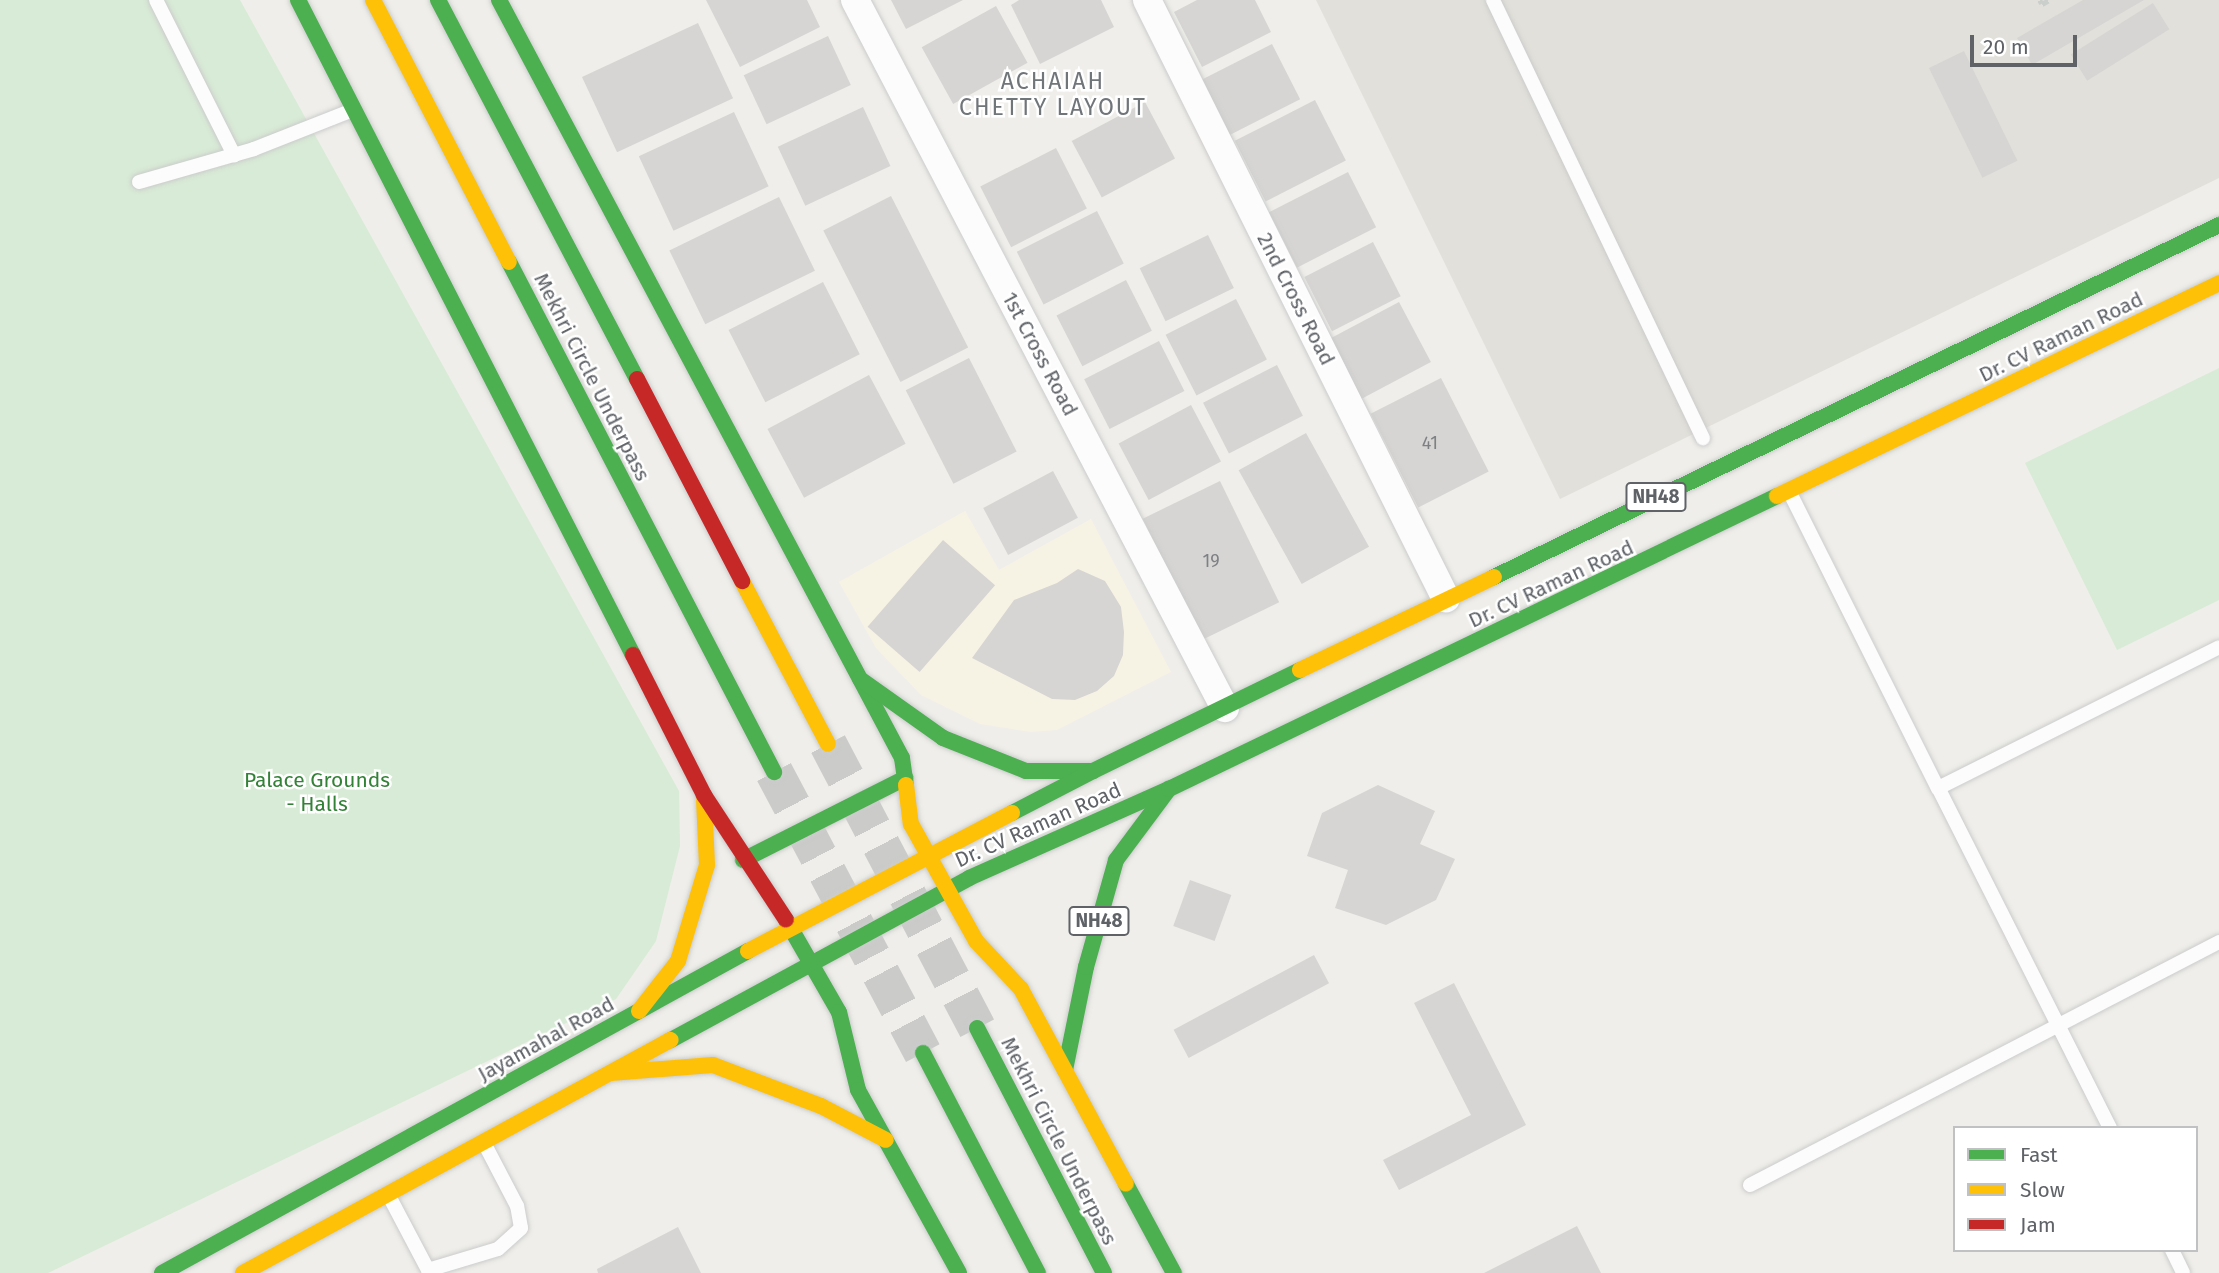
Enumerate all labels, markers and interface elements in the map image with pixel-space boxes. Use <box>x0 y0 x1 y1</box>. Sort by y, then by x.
scale bar <box>1974 21 2081 65</box>
text: 20 m <box>1983 34 2029 60</box>
district label: ACHAIAH CHETTY LAYOUT <box>961 67 1145 121</box>
street label: 2nd Cross Road <box>1252 229 1340 369</box>
street label: Mekhri Circle Underpass <box>529 269 655 485</box>
street label: Dr. CV Raman Road <box>1975 286 2147 388</box>
street label: 1st Cross Road <box>997 288 1083 420</box>
house number: 41 <box>1422 432 1438 454</box>
road number: NH48 <box>1624 482 1688 512</box>
street label: Dr. CV Raman Road <box>1464 535 1638 633</box>
house number: 19 <box>1202 550 1220 572</box>
park label: Palace Grounds - Halls <box>244 767 390 817</box>
street label: Dr. CV Raman Road <box>951 777 1125 873</box>
road number: NH48 <box>1068 906 1130 937</box>
street label: Jayamahal Road <box>473 991 619 1087</box>
street label: Mekhri Circle Underpass <box>996 1033 1122 1249</box>
legend <box>1953 1126 2198 1252</box>
text: Fast <box>2020 1142 2058 1168</box>
text: Slow <box>2020 1177 2065 1203</box>
text: Jam <box>2020 1212 2056 1238</box>

